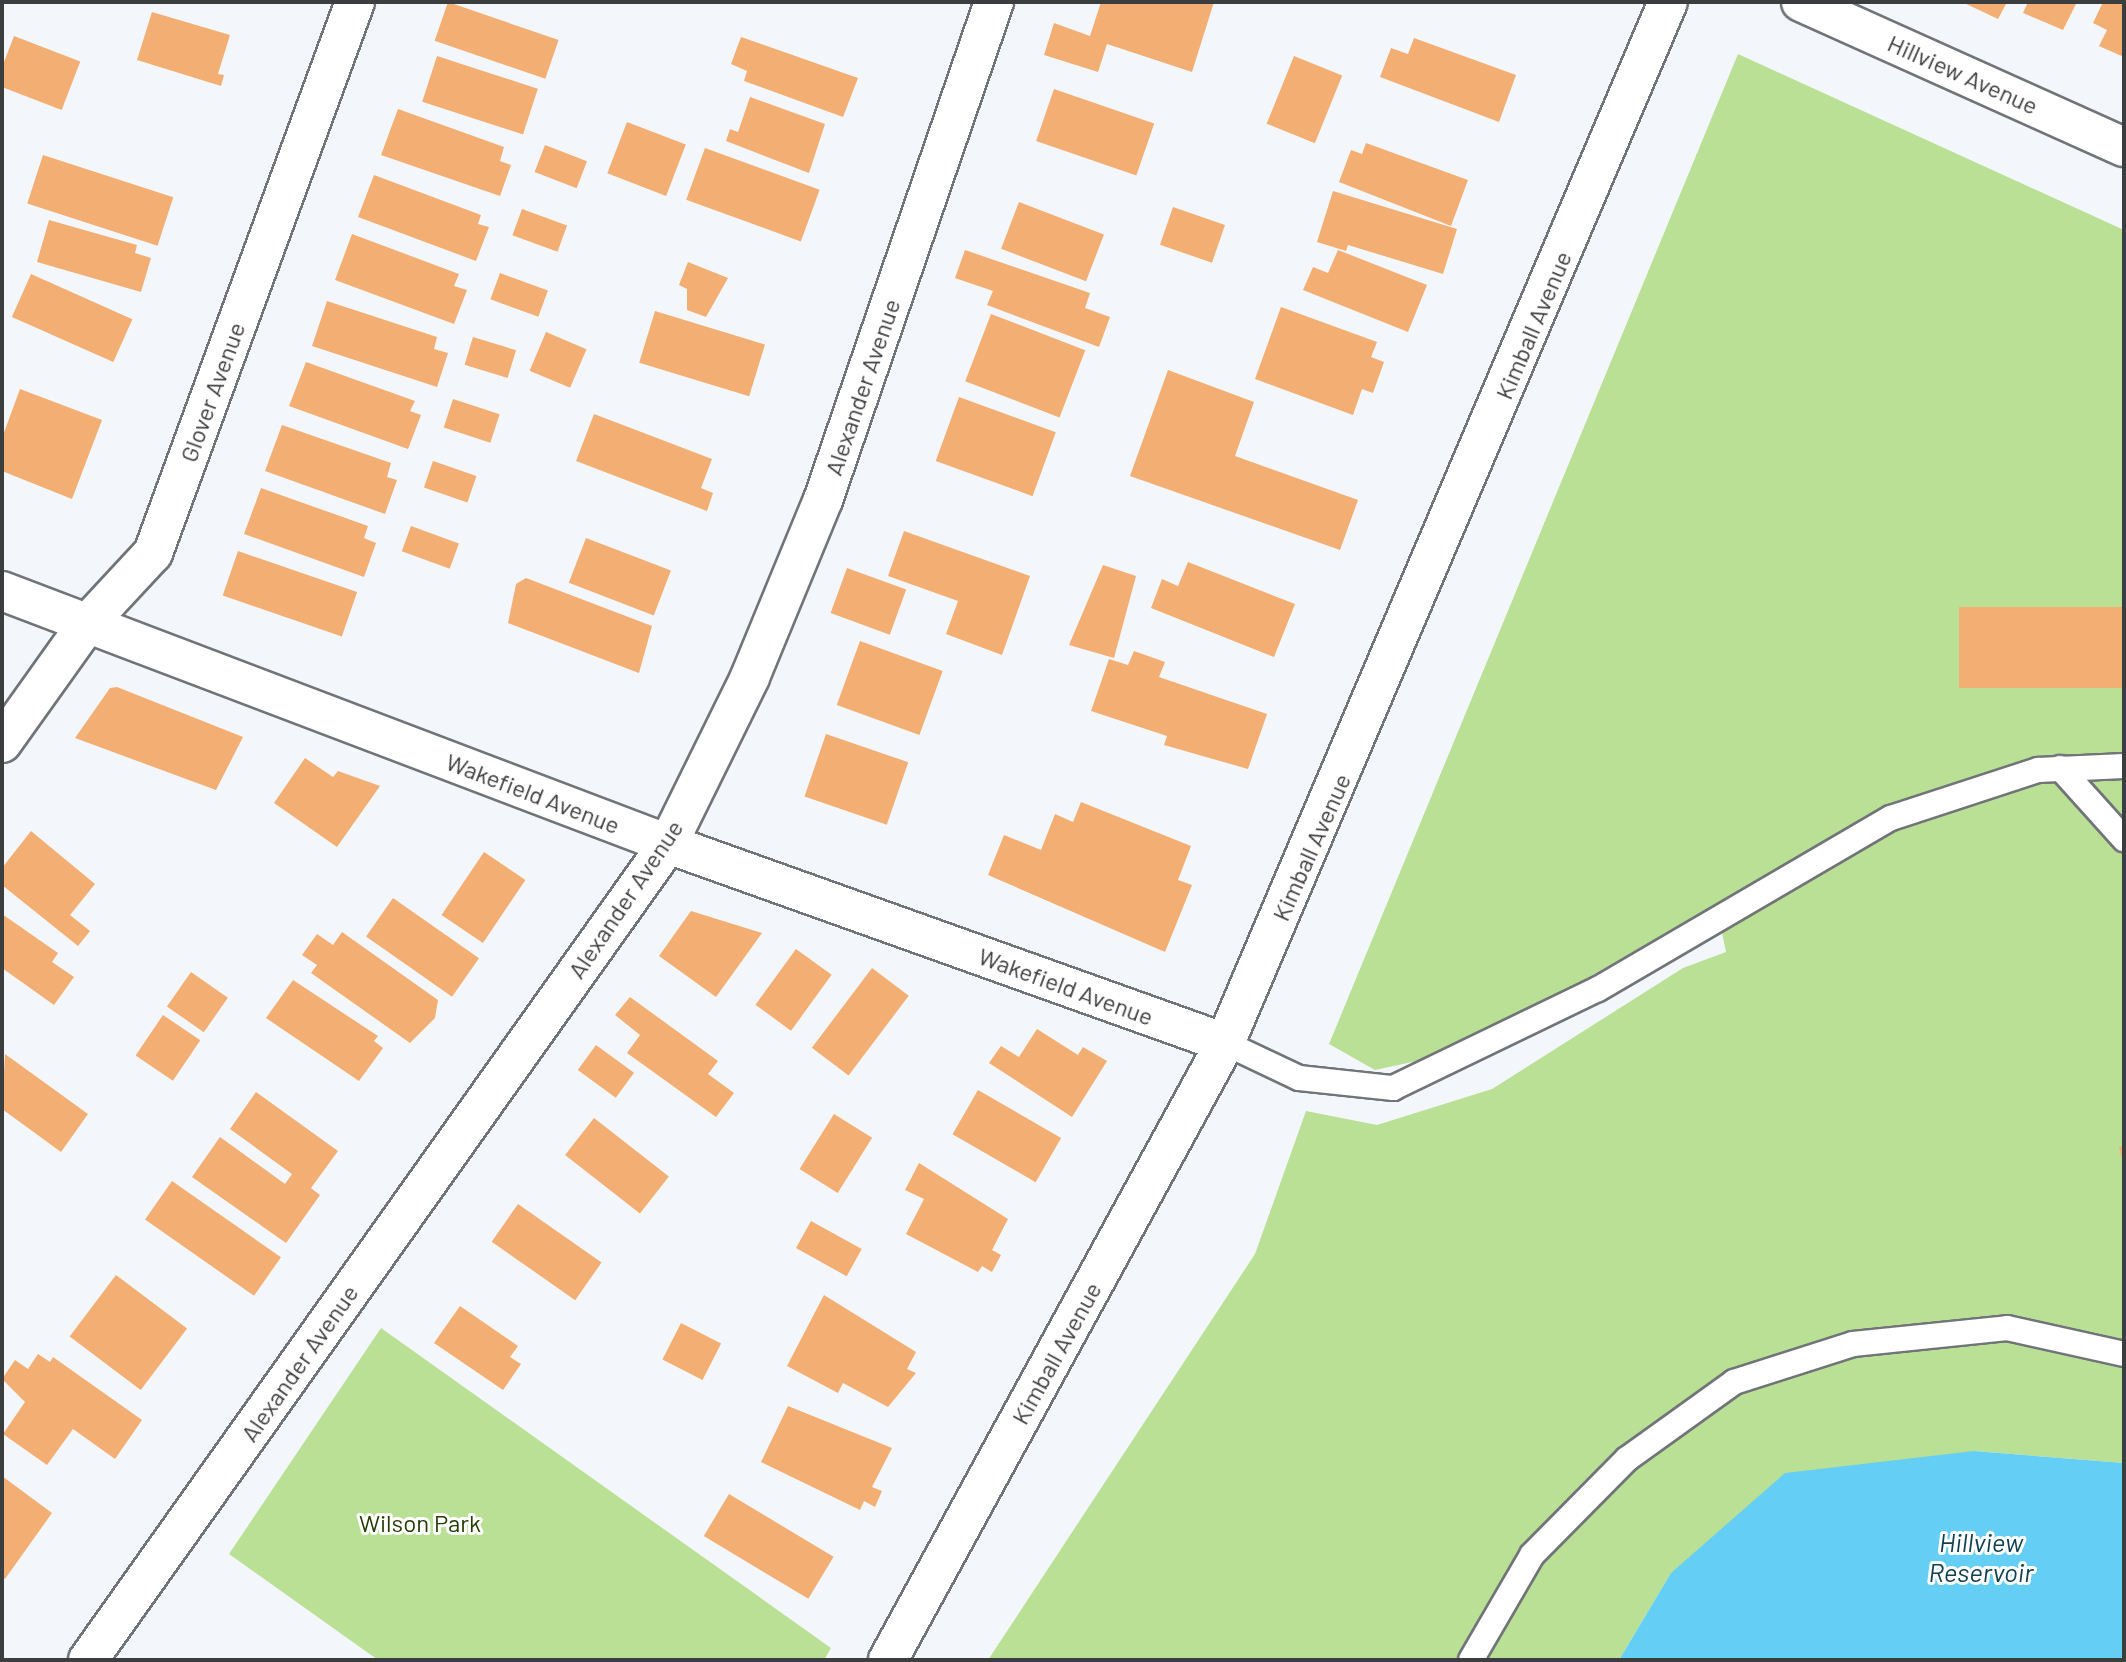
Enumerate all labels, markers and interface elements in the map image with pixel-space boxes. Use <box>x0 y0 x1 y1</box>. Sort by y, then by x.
street label: Hillview Avenue <box>1883 28 2043 120</box>
street label: Kimball Avenue <box>1489 247 1577 403</box>
street label: Alexander Avenue <box>818 295 906 479</box>
street label: Glover Avenue <box>173 318 251 466</box>
street label: Wakefield Avenue <box>442 747 624 839</box>
street label: Kimball Avenue <box>1266 769 1356 925</box>
street label: Alexander Avenue <box>561 814 689 984</box>
street label: Wakefield Avenue <box>975 941 1157 1031</box>
street label: Kimball Avenue <box>1005 1277 1107 1429</box>
street label: Alexander Avenue <box>234 1279 364 1447</box>
park label: Wilson Park <box>359 1509 481 1537</box>
water label: Hillview Reservoir <box>1929 1526 2033 1588</box>

